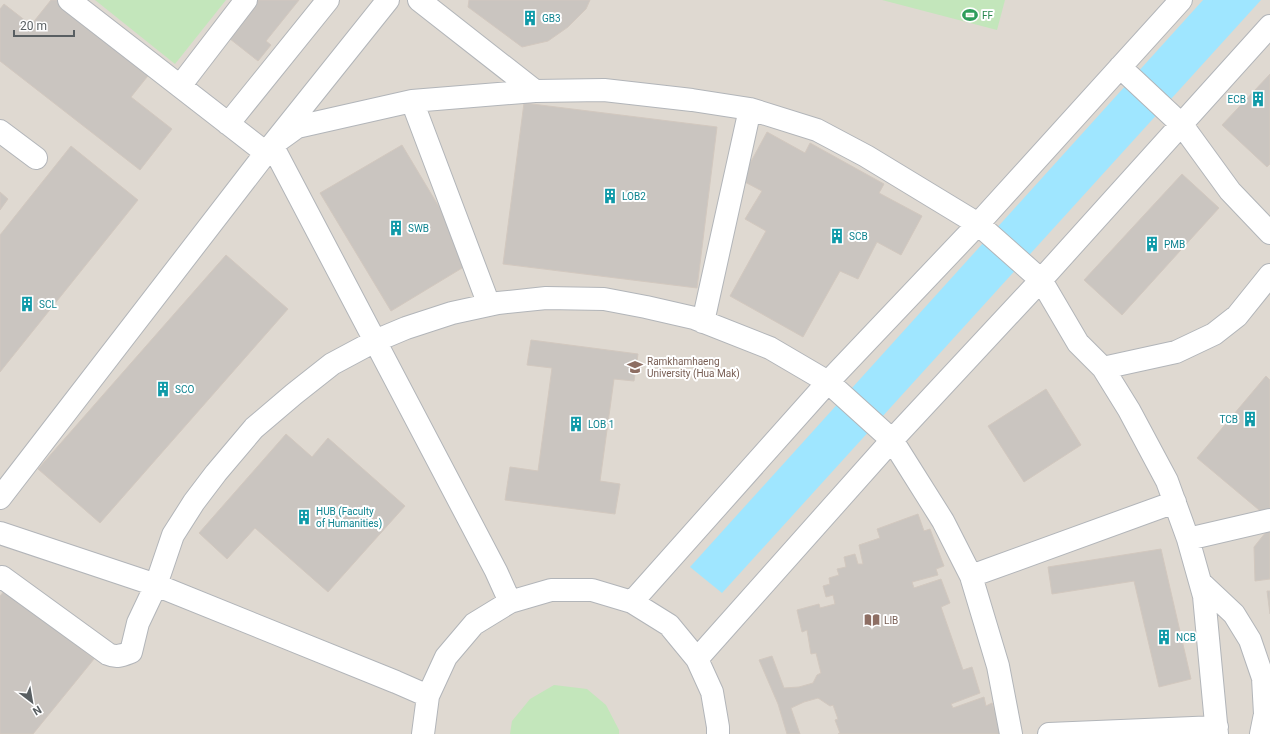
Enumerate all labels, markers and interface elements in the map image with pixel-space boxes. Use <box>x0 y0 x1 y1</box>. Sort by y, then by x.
sports icon: FF <box>961 6 979 24</box>
building icon: GB3 <box>521 9 539 27</box>
place label: FF <box>982 10 994 21</box>
scale bar <box>14 12 74 38</box>
place label: GB3 <box>542 13 561 24</box>
text: 20 m <box>20 19 47 33</box>
building icon: ECB <box>1249 90 1267 108</box>
place label: ECB <box>1228 94 1246 105</box>
building icon: LOB2 <box>601 187 619 205</box>
place label: LOB2 <box>622 191 646 202</box>
building icon: SWB <box>387 219 405 237</box>
place label: SWB <box>408 223 429 234</box>
building icon: SCB <box>828 227 846 245</box>
place label: SCB <box>849 231 868 242</box>
building icon: PMB <box>1143 235 1161 253</box>
place label: PMB <box>1164 239 1185 250</box>
building icon: SCL <box>18 295 36 313</box>
place label: SCL <box>39 299 57 310</box>
place label: Ramkhamhaeng University (Hua Mak) <box>647 356 740 380</box>
school or university icon: Ramkhamhaeng University (Hua Mak) <box>626 358 644 376</box>
building icon: SCO <box>154 380 172 398</box>
place label: SCO <box>175 384 194 395</box>
building icon: TCB <box>1241 410 1259 428</box>
place label: TCB <box>1219 414 1238 425</box>
building icon: LOB 1 <box>567 415 585 433</box>
place label: LOB 1 <box>588 419 614 430</box>
place label: HUB (Faculty of Humanities) <box>316 506 382 530</box>
building icon: HUB (Faculty of Humanities) <box>295 508 313 526</box>
library icon: LIB <box>863 611 881 629</box>
place label: LIB <box>884 615 898 626</box>
building icon: NCB <box>1155 628 1173 646</box>
place label: NCB <box>1176 632 1196 643</box>
north arrow <box>12 682 52 722</box>
text: N <box>30 703 44 718</box>

